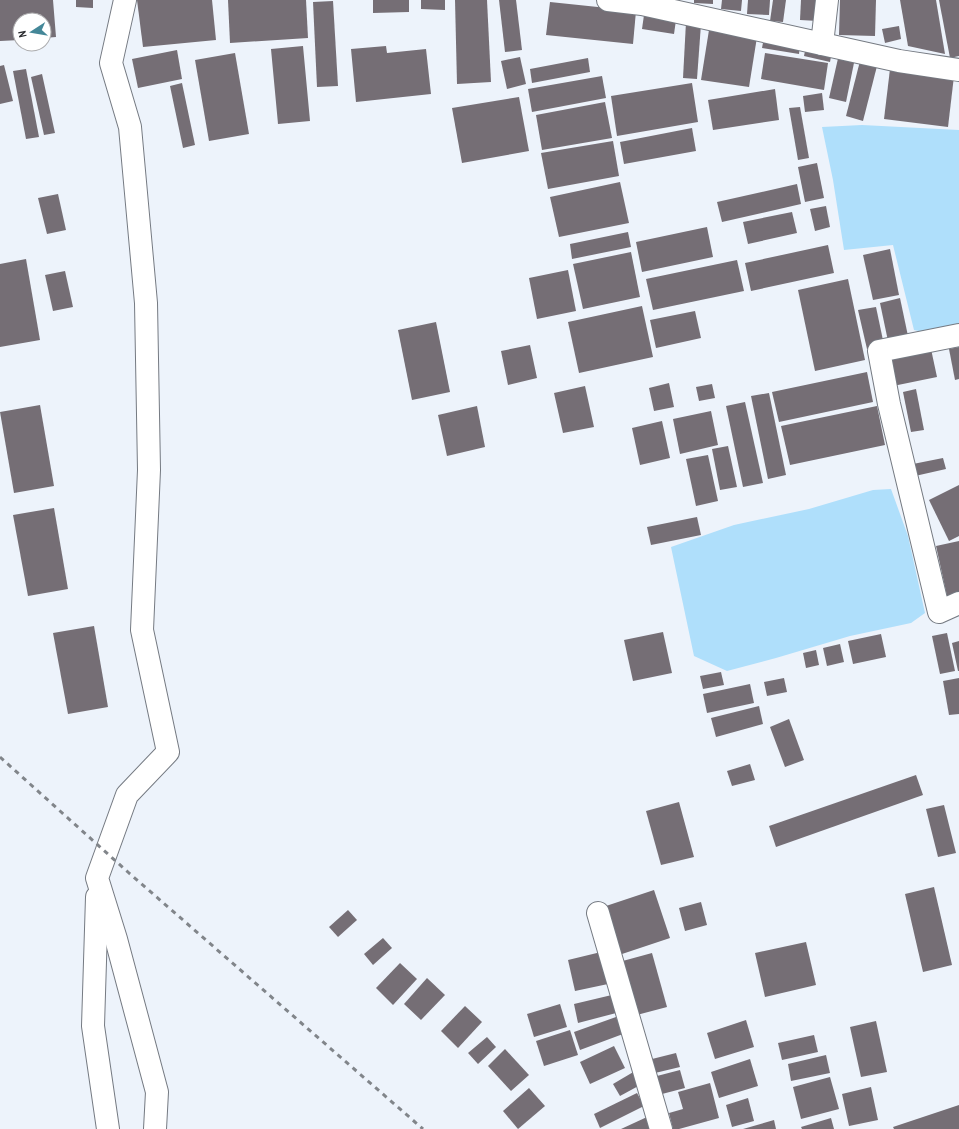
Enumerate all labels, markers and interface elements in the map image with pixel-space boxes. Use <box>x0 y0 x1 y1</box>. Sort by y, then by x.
north arrow <box>12 12 52 52</box>
text: N <box>15 29 30 39</box>

